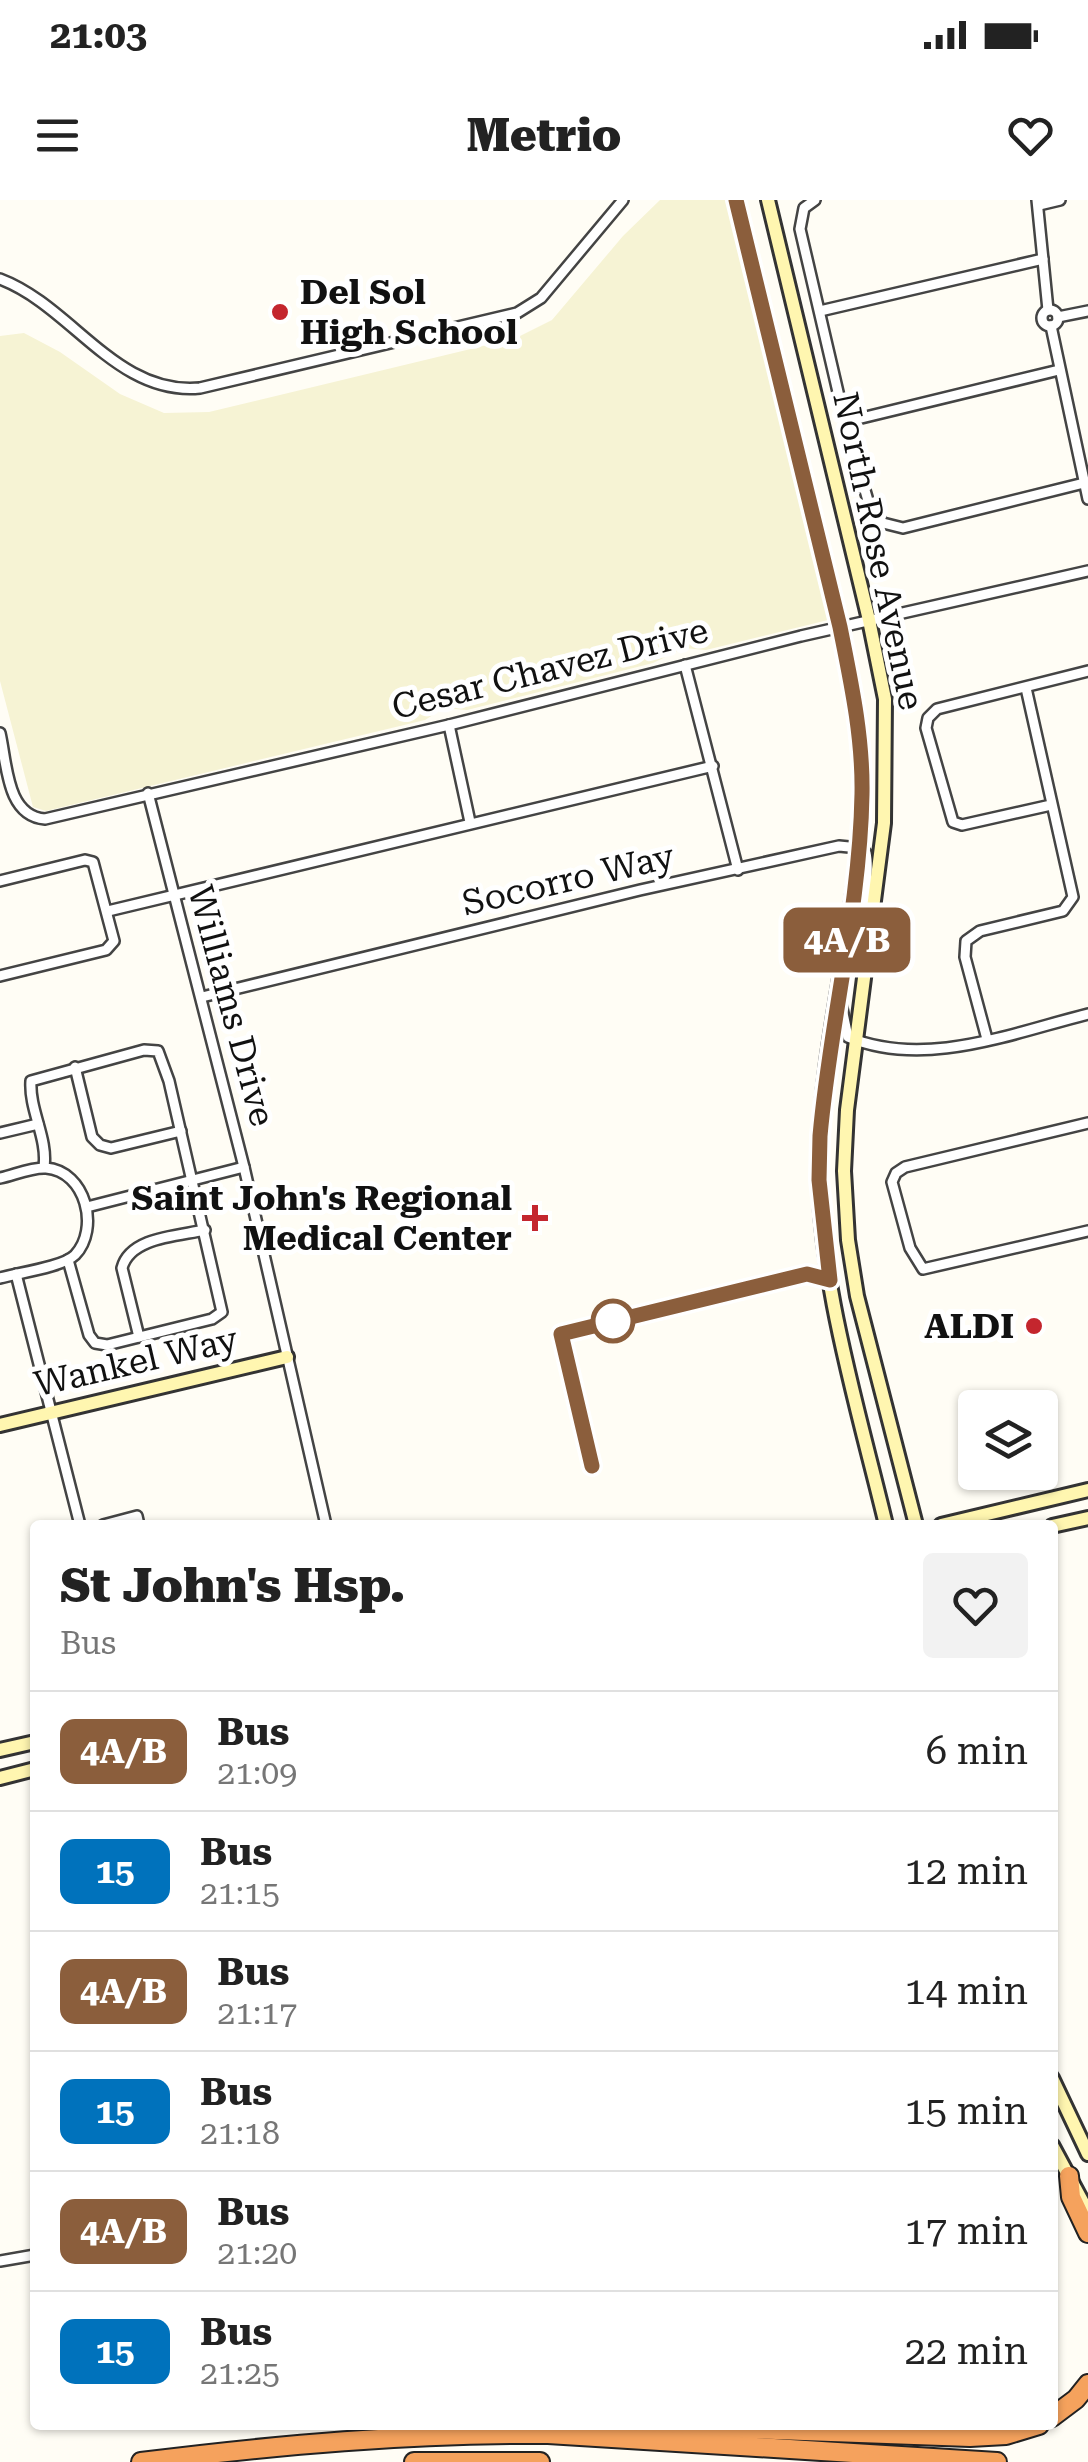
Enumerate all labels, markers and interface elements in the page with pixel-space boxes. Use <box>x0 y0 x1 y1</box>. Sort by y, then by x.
text: 21:03 <box>50 13 147 57</box>
icon: menu <box>30 108 85 163</box>
icon: heart <box>1003 108 1058 163</box>
text: Metrio <box>467 109 621 162</box>
place label: Del Sol High School <box>300 272 517 353</box>
marker: Del Sol High School <box>269 301 291 323</box>
street label: North Rose Avenue <box>824 388 932 714</box>
street label: Cesar Chavez Drive <box>388 610 712 728</box>
street label: Socorro Way <box>458 836 678 924</box>
street label: Williams Drive <box>179 881 283 1131</box>
line badge: 4A/B <box>777 908 917 972</box>
text: 4A/B <box>803 920 891 961</box>
place label: Saint John's Regional Medical Center <box>131 1178 512 1259</box>
marker: Saint John's Regional Medical Center <box>522 1205 548 1231</box>
unlabelled marker <box>592 1300 634 1342</box>
place label: ALDI <box>924 1306 1014 1347</box>
marker: ALDI <box>1023 1315 1045 1337</box>
street label: Wankel Way <box>30 1319 242 1405</box>
map controls <box>958 1390 1058 1490</box>
button: layers <box>958 1390 1058 1490</box>
button: heart <box>923 1553 1028 1658</box>
text: St John's Hsp. <box>60 1558 406 1614</box>
text: Bus <box>60 1624 116 1662</box>
text: Bus <box>217 1710 289 1754</box>
text: 6 min <box>926 1729 1028 1773</box>
text: 4A/B <box>80 1731 167 1772</box>
text: 21:09 <box>217 1754 297 1792</box>
text: Bus <box>200 1830 272 1874</box>
text: 12 min <box>905 1849 1028 1893</box>
text: 15 <box>95 1851 135 1892</box>
text: 21:15 <box>200 1874 280 1912</box>
text: Bus <box>217 1950 289 1994</box>
text: 14 min <box>905 1969 1028 2013</box>
text: 4A/B <box>80 1971 167 2012</box>
text: 21:17 <box>217 1994 297 2032</box>
text: Bus <box>200 2070 272 2114</box>
text: 15 min <box>905 2089 1028 2133</box>
text: 15 <box>95 2091 135 2132</box>
text: 21:18 <box>200 2114 280 2152</box>
text: Bus <box>217 2190 289 2234</box>
text: 17 min <box>905 2209 1028 2253</box>
text: 4A/B <box>80 2211 167 2252</box>
text: 21:20 <box>217 2234 297 2272</box>
text: Bus <box>200 2310 272 2354</box>
text: 22 min <box>905 2329 1028 2373</box>
text: 15 <box>95 2331 135 2372</box>
text: 21:25 <box>200 2354 280 2392</box>

